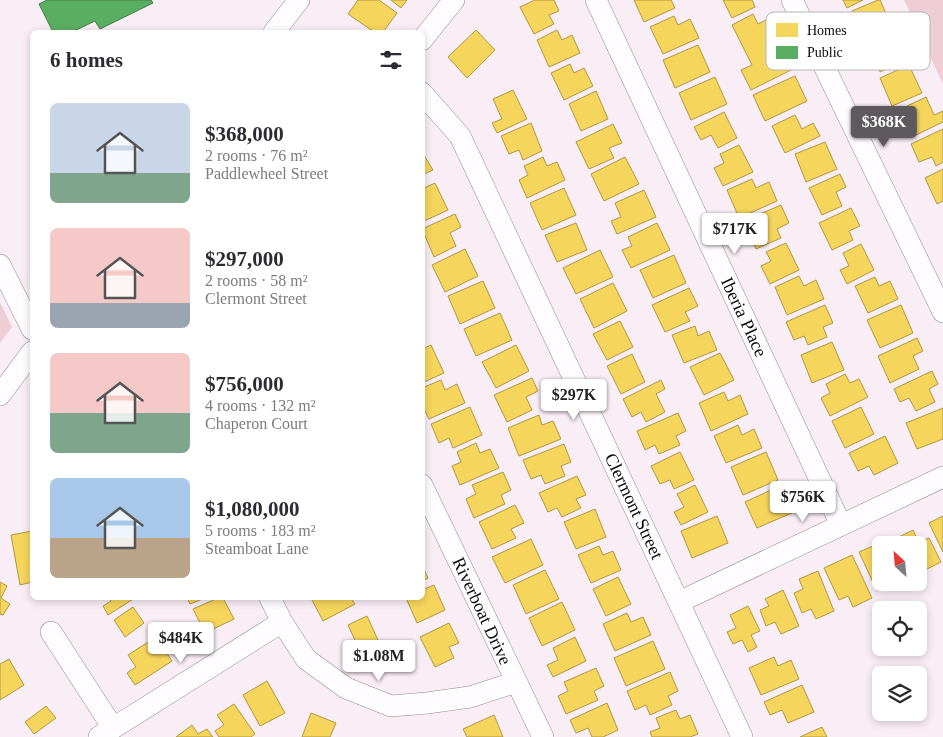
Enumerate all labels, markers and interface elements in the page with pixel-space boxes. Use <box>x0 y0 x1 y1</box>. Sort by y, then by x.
legend <box>766 12 930 70</box>
text: Homes <box>807 23 847 38</box>
text: Public <box>807 45 843 60</box>
icon: filters <box>377 46 405 74</box>
text: 6 homes <box>50 48 123 72</box>
pin: $368K <box>849 106 919 148</box>
text: $368K <box>862 113 906 130</box>
text: $368,000 <box>205 122 284 146</box>
icon: home <box>90 123 150 183</box>
text: 2 rooms · 76 m² <box>205 147 308 164</box>
text: Paddlewheel Street <box>205 165 328 182</box>
pin: $717K <box>700 212 770 255</box>
text: $717K <box>713 220 757 237</box>
text: $297,000 <box>205 247 284 271</box>
icon: home <box>90 248 150 308</box>
text: 2 rooms · 58 m² <box>205 272 308 289</box>
street label: Iberia Place <box>717 274 771 360</box>
text: Clermont Street <box>205 290 307 307</box>
text: $756,000 <box>205 372 284 396</box>
icon: home <box>90 373 150 433</box>
pin: $297K <box>539 378 609 421</box>
text: $297K <box>552 386 596 403</box>
text: 4 rooms · 132 m² <box>205 397 316 414</box>
text: Chaperon Court <box>205 415 308 432</box>
street label: Clermont Street <box>601 450 667 562</box>
pin: $756K <box>768 480 838 523</box>
text: $756K <box>781 488 825 505</box>
text: $1,080,000 <box>205 497 300 521</box>
icon: home <box>90 498 150 558</box>
text: 5 rooms · 183 m² <box>205 522 316 539</box>
north arrow <box>872 536 928 591</box>
map controls <box>872 536 927 721</box>
text: Steamboat Lane <box>205 540 309 557</box>
street label: Riverboat Drive <box>448 554 516 668</box>
button: locate <box>872 601 927 656</box>
pin: $484K <box>146 622 216 664</box>
text: $484K <box>159 629 203 646</box>
pin: $1.08M <box>338 640 420 682</box>
text: $1.08M <box>353 647 405 664</box>
button: layers <box>872 666 927 721</box>

